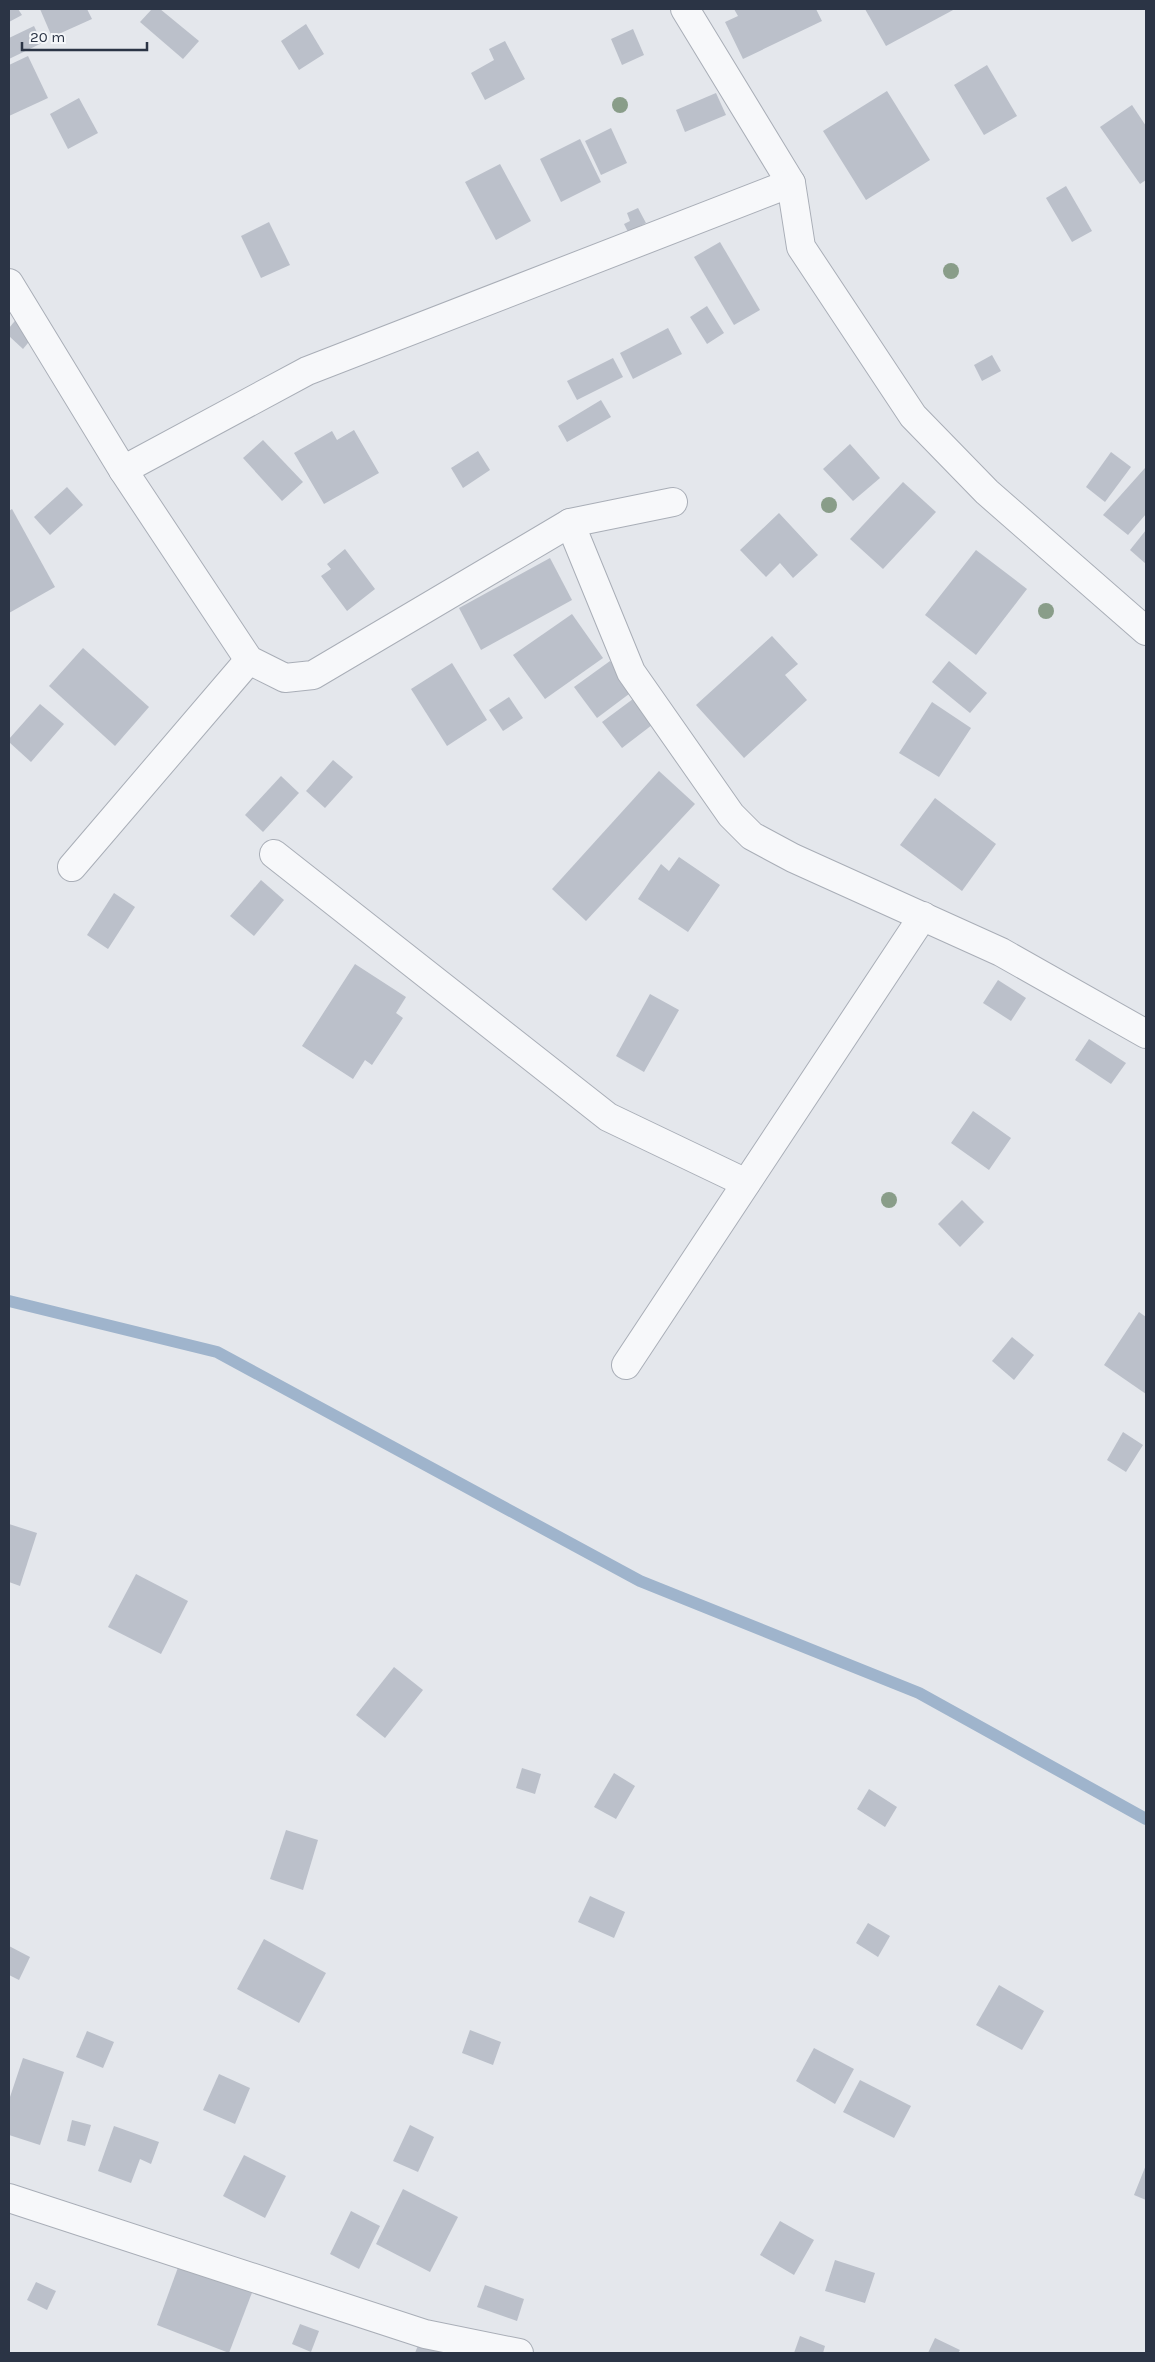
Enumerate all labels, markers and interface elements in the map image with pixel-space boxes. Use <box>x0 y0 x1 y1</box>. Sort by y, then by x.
scale bar <box>22 20 148 52</box>
text: 20 m <box>30 28 65 46</box>

